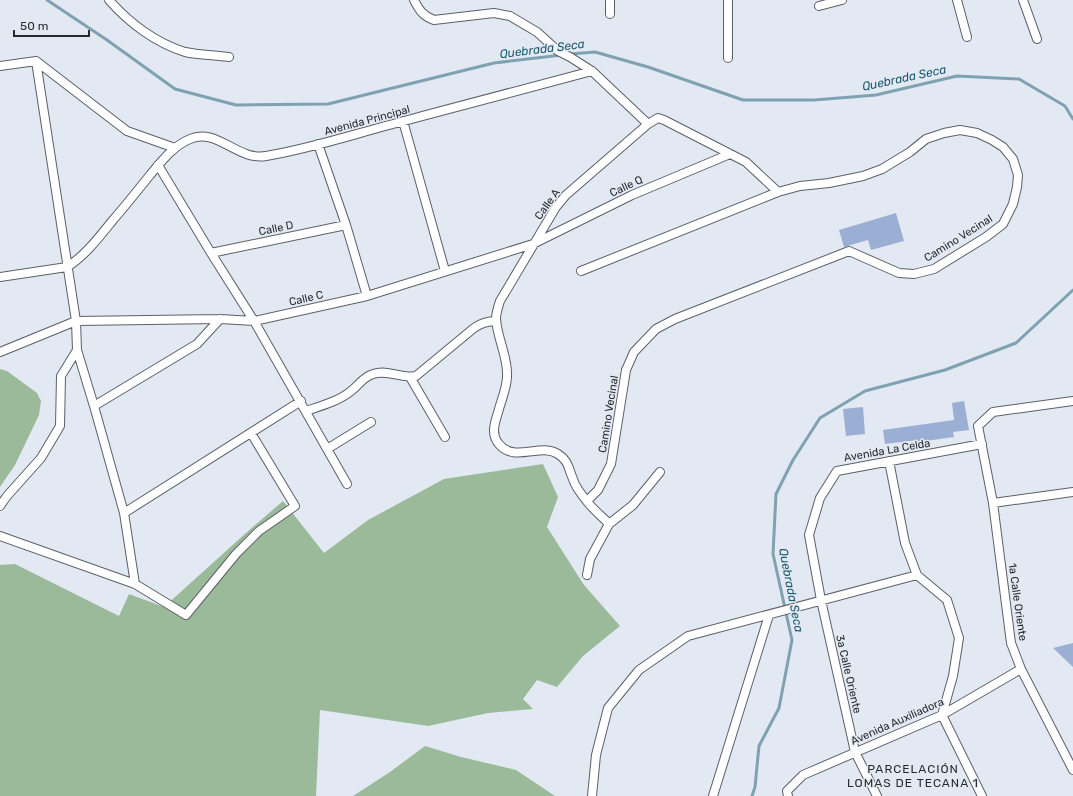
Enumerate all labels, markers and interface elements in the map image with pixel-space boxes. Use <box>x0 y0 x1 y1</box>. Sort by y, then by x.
scale bar <box>14 12 89 38</box>
text: 50 m <box>20 19 48 33</box>
water label: Quebrada Seca <box>499 37 585 61</box>
water label: Quebrada Seca <box>861 62 947 94</box>
street label: Avenida Principal <box>323 103 411 138</box>
street label: Calle Q <box>608 173 645 200</box>
street label: Calle A <box>532 186 563 222</box>
street label: Camino Vecinal <box>922 212 995 265</box>
street label: Calle D <box>258 218 295 239</box>
street label: Calle C <box>288 288 325 309</box>
street label: Camino Vecinal <box>596 374 621 454</box>
street label: Avenida La Celda <box>843 436 931 464</box>
water label: Quebrada Seca <box>776 547 806 633</box>
street label: 1a Calle Oriente <box>1006 562 1029 642</box>
street label: 3a Calle Oriente <box>833 633 864 715</box>
street label: Avenida Auxiliadora <box>849 695 946 748</box>
district label: PARCELACIÓN LOMAS DE TECANA 1 <box>847 762 979 790</box>

